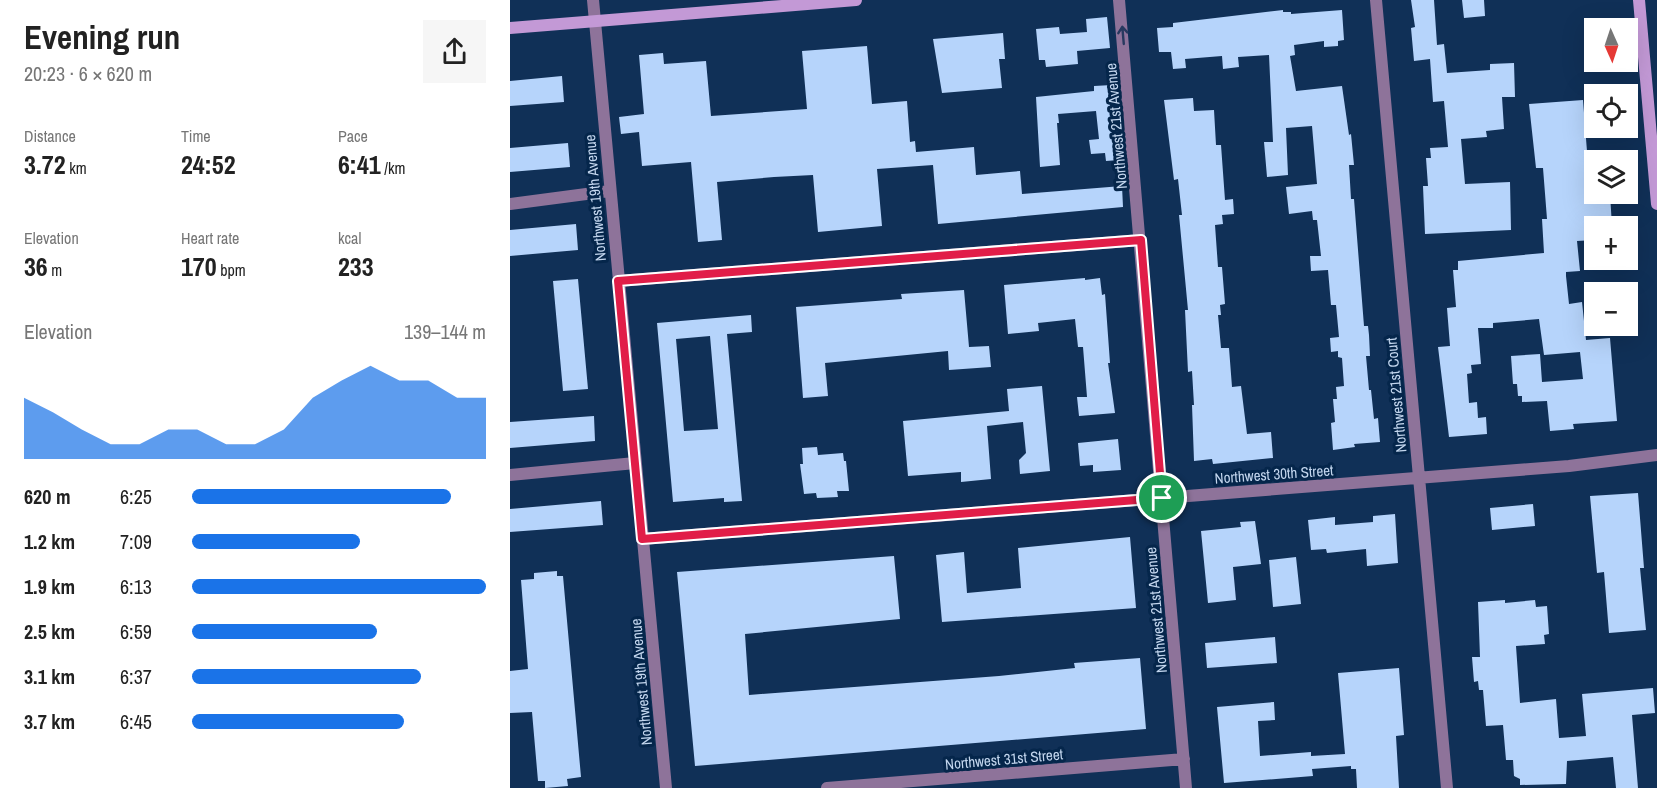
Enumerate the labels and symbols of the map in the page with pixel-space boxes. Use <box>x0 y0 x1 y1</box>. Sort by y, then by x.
north arrow <box>1584 18 1638 72</box>
one-way arrow <box>1117 26 1128 46</box>
street label: Northwest 21st Avenue <box>1100 62 1132 190</box>
street label: Northwest 19th Avenue <box>579 134 611 262</box>
street label: Northwest 21st Court <box>1380 336 1411 453</box>
street label: Northwest 30th Street <box>1214 459 1335 489</box>
pin <box>1136 472 1187 523</box>
street label: Northwest 21st Avenue <box>1140 546 1172 674</box>
street label: Northwest 19th Avenue <box>625 618 657 746</box>
street label: Northwest 31st Street <box>944 743 1064 775</box>

